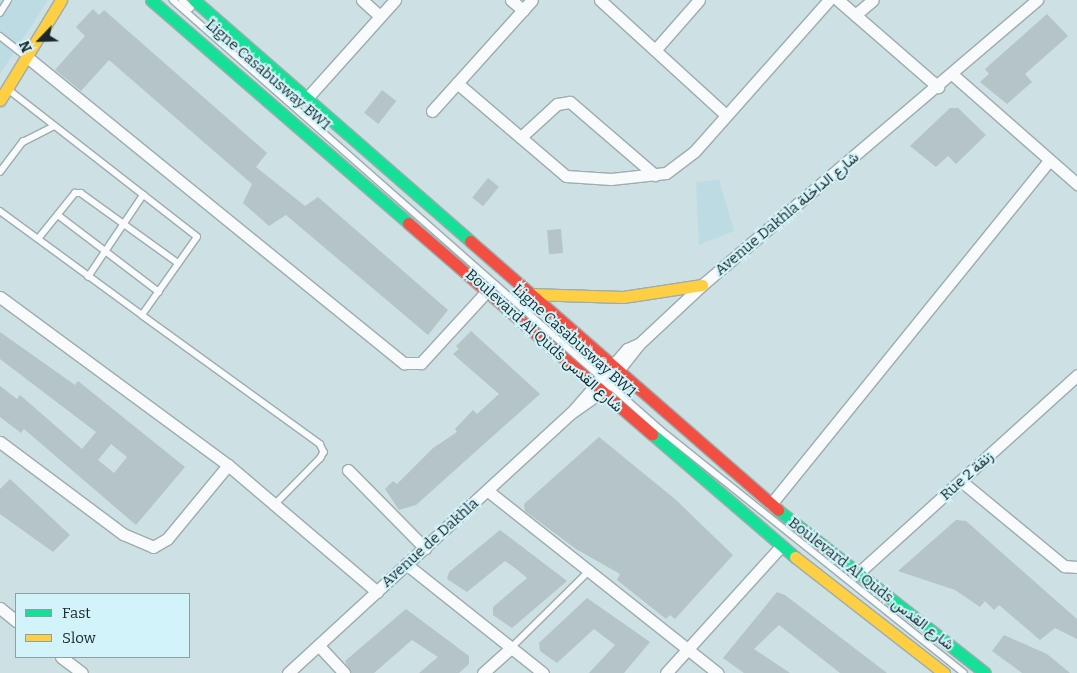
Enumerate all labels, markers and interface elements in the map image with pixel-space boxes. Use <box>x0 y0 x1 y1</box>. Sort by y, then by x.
north arrow <box>15 15 65 65</box>
street label: Ligne Casabusway BW1 <box>202 16 334 134</box>
text: N <box>16 38 36 55</box>
street label: Avenue Dakhla شارع الداخلة <box>711 149 863 279</box>
street label: Boulevard Al Quds شارع القدس <box>462 266 626 416</box>
street label: Ligne Casabusway BW1 <box>509 281 639 401</box>
street label: Rue 2 زنقة <box>937 448 997 504</box>
street label: Avenue de Dakhla <box>378 495 482 591</box>
street label: Boulevard Al Quds شارع القدس <box>785 514 957 654</box>
legend <box>15 593 190 658</box>
text: Fast <box>62 604 91 622</box>
text: Slow <box>62 629 96 647</box>

